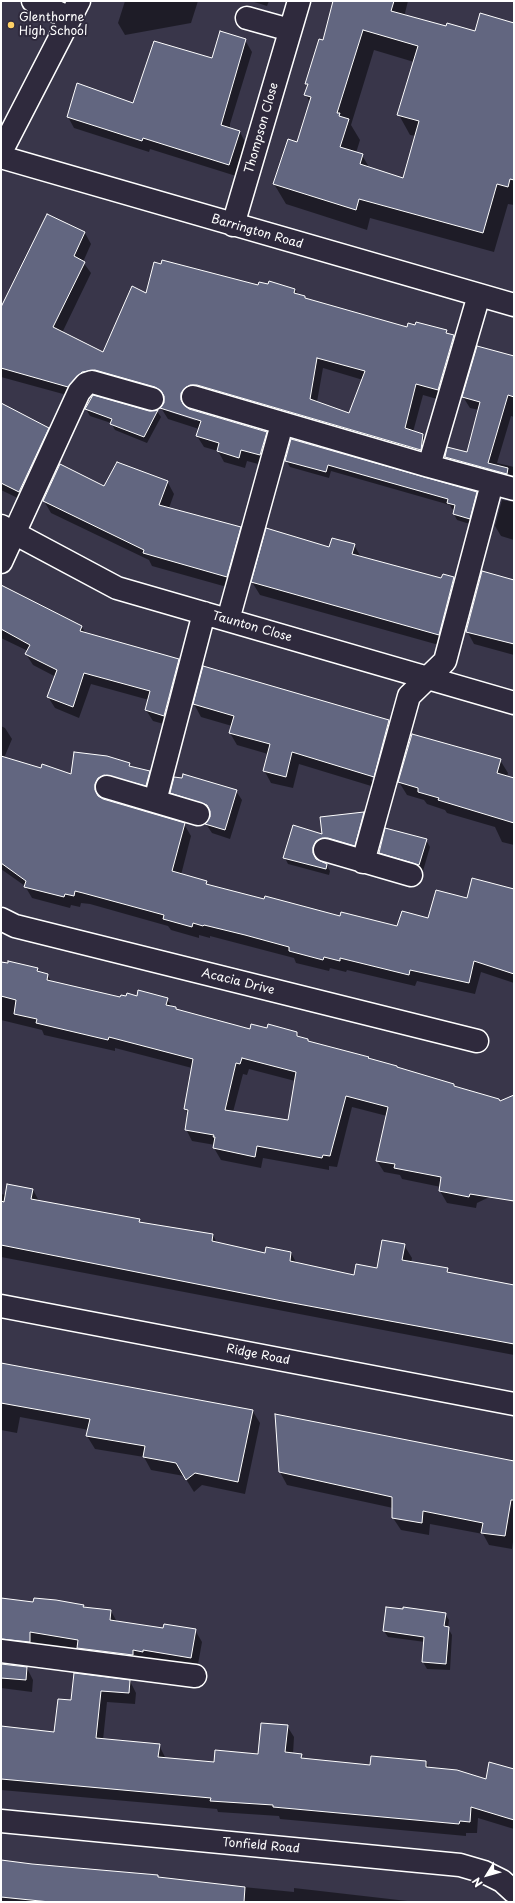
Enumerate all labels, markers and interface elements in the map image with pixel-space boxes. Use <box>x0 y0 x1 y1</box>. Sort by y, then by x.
place label: Glenthorne High School <box>19 11 87 39</box>
marker: Glenthorne High School <box>6 20 16 30</box>
street label: Thompson Close <box>242 81 282 175</box>
street label: Barrington Road <box>209 212 305 252</box>
street label: Taunton Close <box>211 609 293 645</box>
street label: Acacia Drive <box>200 966 276 998</box>
street label: Ridge Road <box>225 1342 291 1368</box>
street label: Tonfield Road <box>222 1835 300 1857</box>
north arrow <box>467 1855 507 1895</box>
text: N <box>468 1874 486 1891</box>

